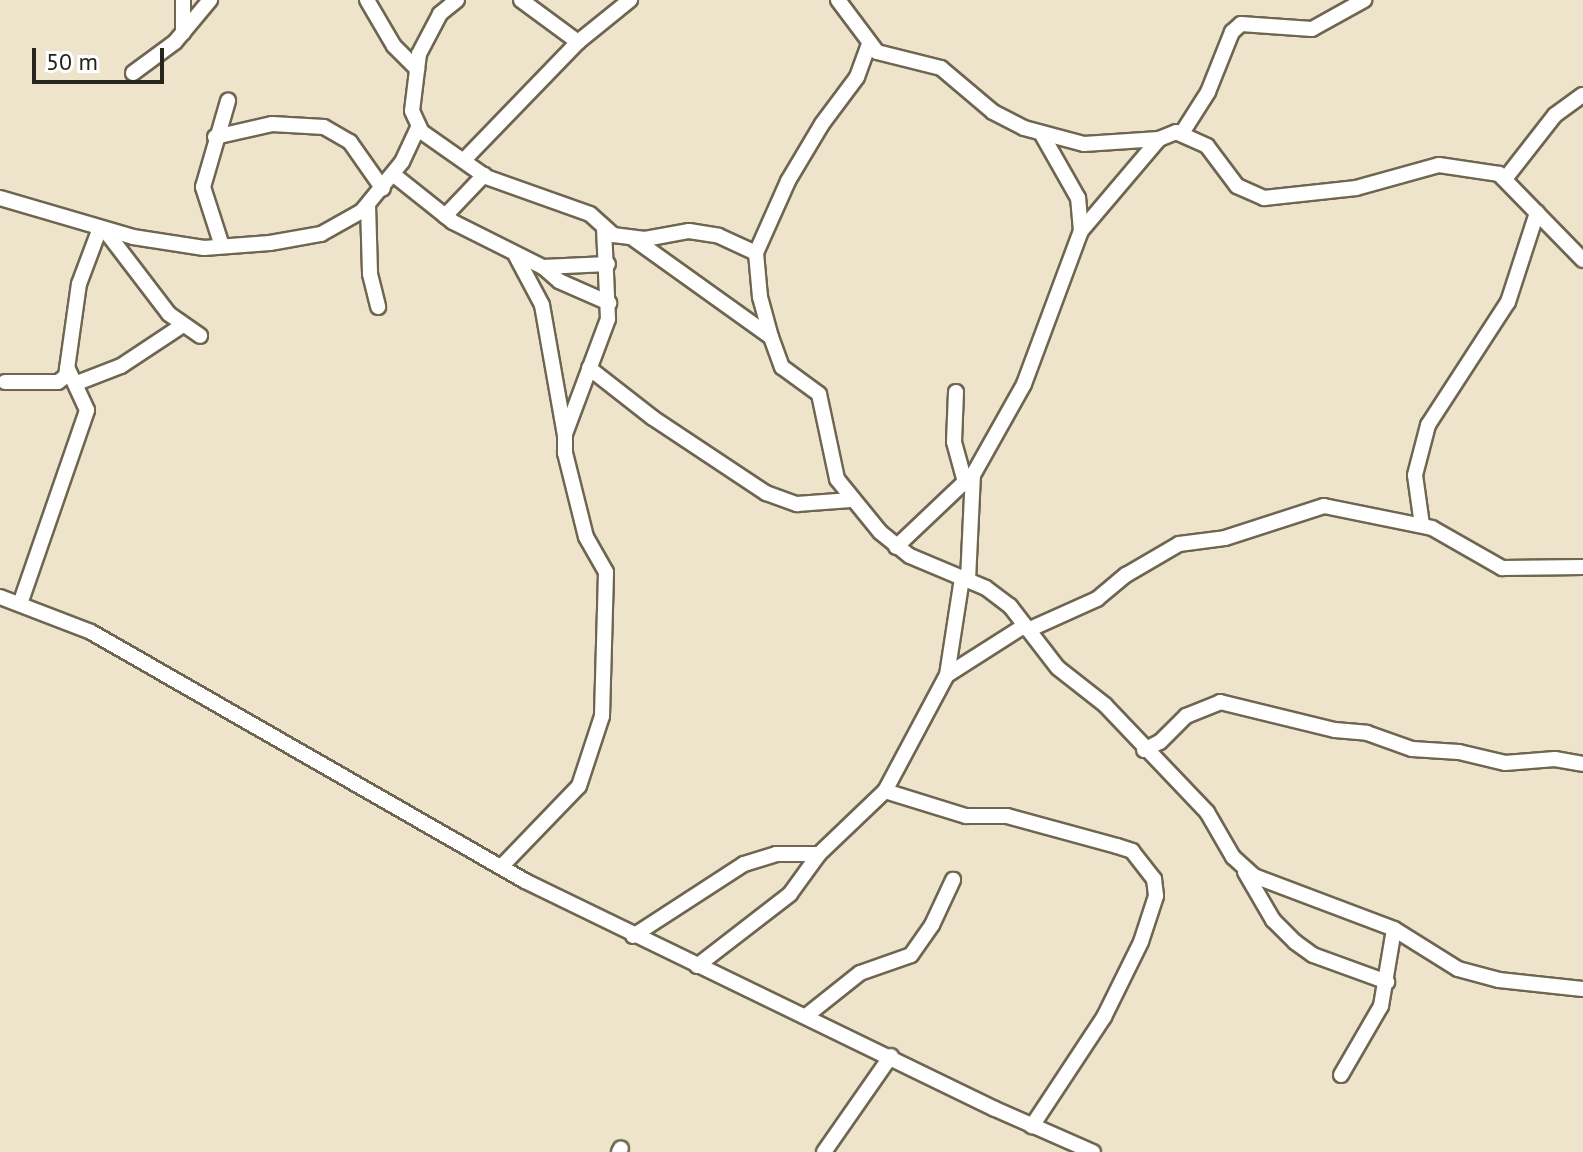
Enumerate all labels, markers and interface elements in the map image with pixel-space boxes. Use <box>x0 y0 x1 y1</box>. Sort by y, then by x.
scale bar <box>36 32 168 82</box>
text: 50 m <box>46 46 98 77</box>

